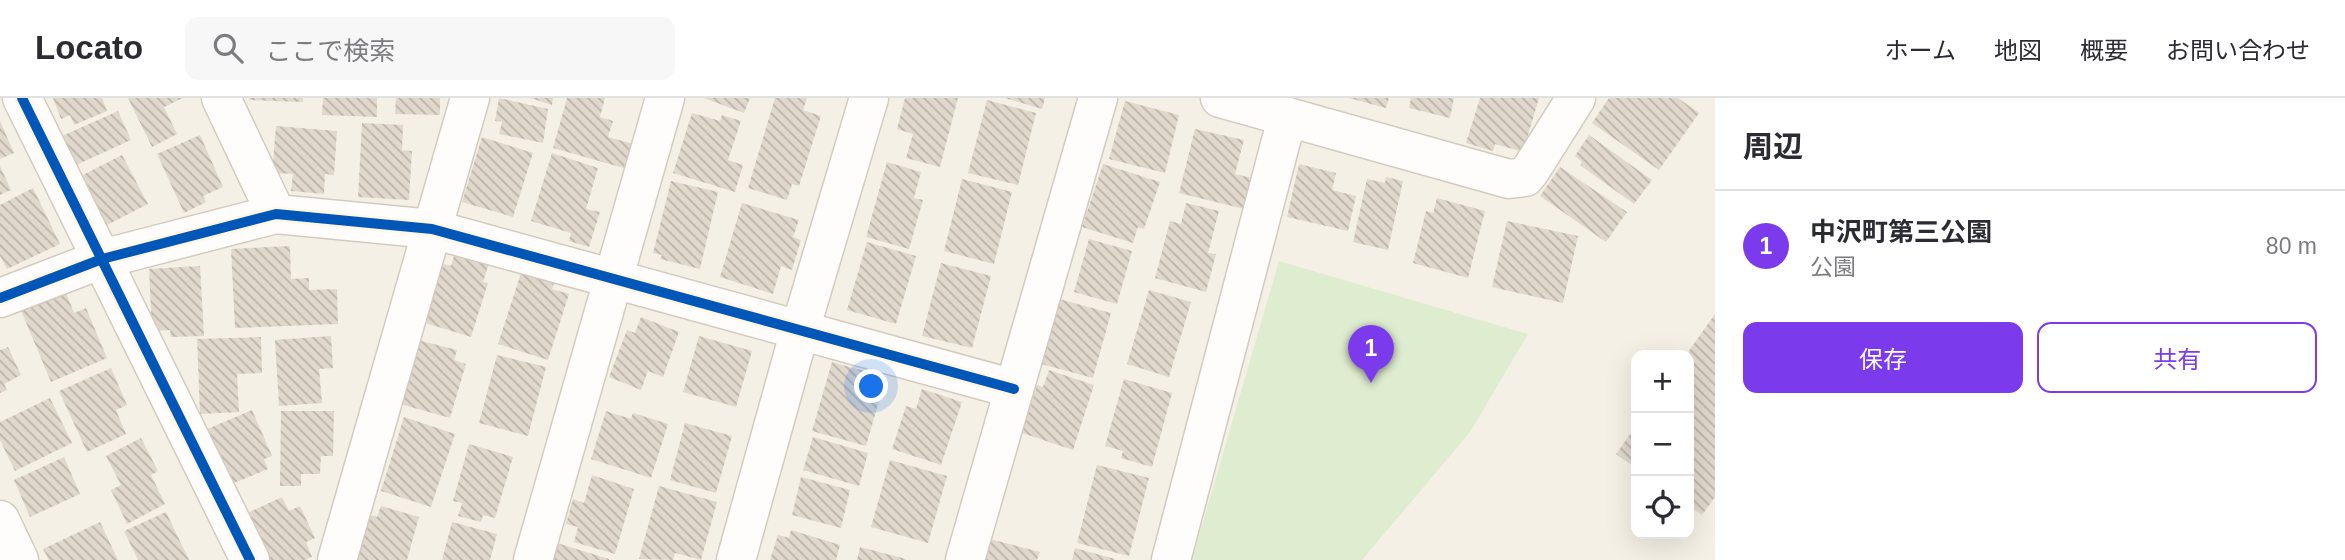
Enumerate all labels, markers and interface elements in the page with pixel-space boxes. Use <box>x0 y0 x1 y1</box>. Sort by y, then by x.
search box <box>185 17 675 80</box>
text: Locato <box>35 29 143 66</box>
icon: search <box>209 29 247 67</box>
text: ここで検索 <box>265 36 395 66</box>
text: ホーム <box>1885 37 1956 64</box>
text: 地図 <box>1994 37 2042 64</box>
text: 概要 <box>2080 37 2128 64</box>
text: お問い合わせ <box>2166 37 2310 64</box>
text: 周辺 <box>1743 130 1803 163</box>
text: 中沢町第三公園 <box>1810 217 1992 247</box>
text: 1 <box>1760 233 1772 259</box>
text: 80 m <box>2266 233 2317 259</box>
text: 公園 <box>1810 254 1856 280</box>
button: 保存 <box>1743 322 2023 393</box>
button: 共有 <box>2037 322 2317 393</box>
pin: 1 <box>1348 325 1394 383</box>
map controls <box>1631 350 1694 539</box>
button: + <box>1631 350 1694 413</box>
your location <box>854 369 888 403</box>
button: − <box>1631 413 1694 476</box>
button: locate <box>1631 476 1694 539</box>

